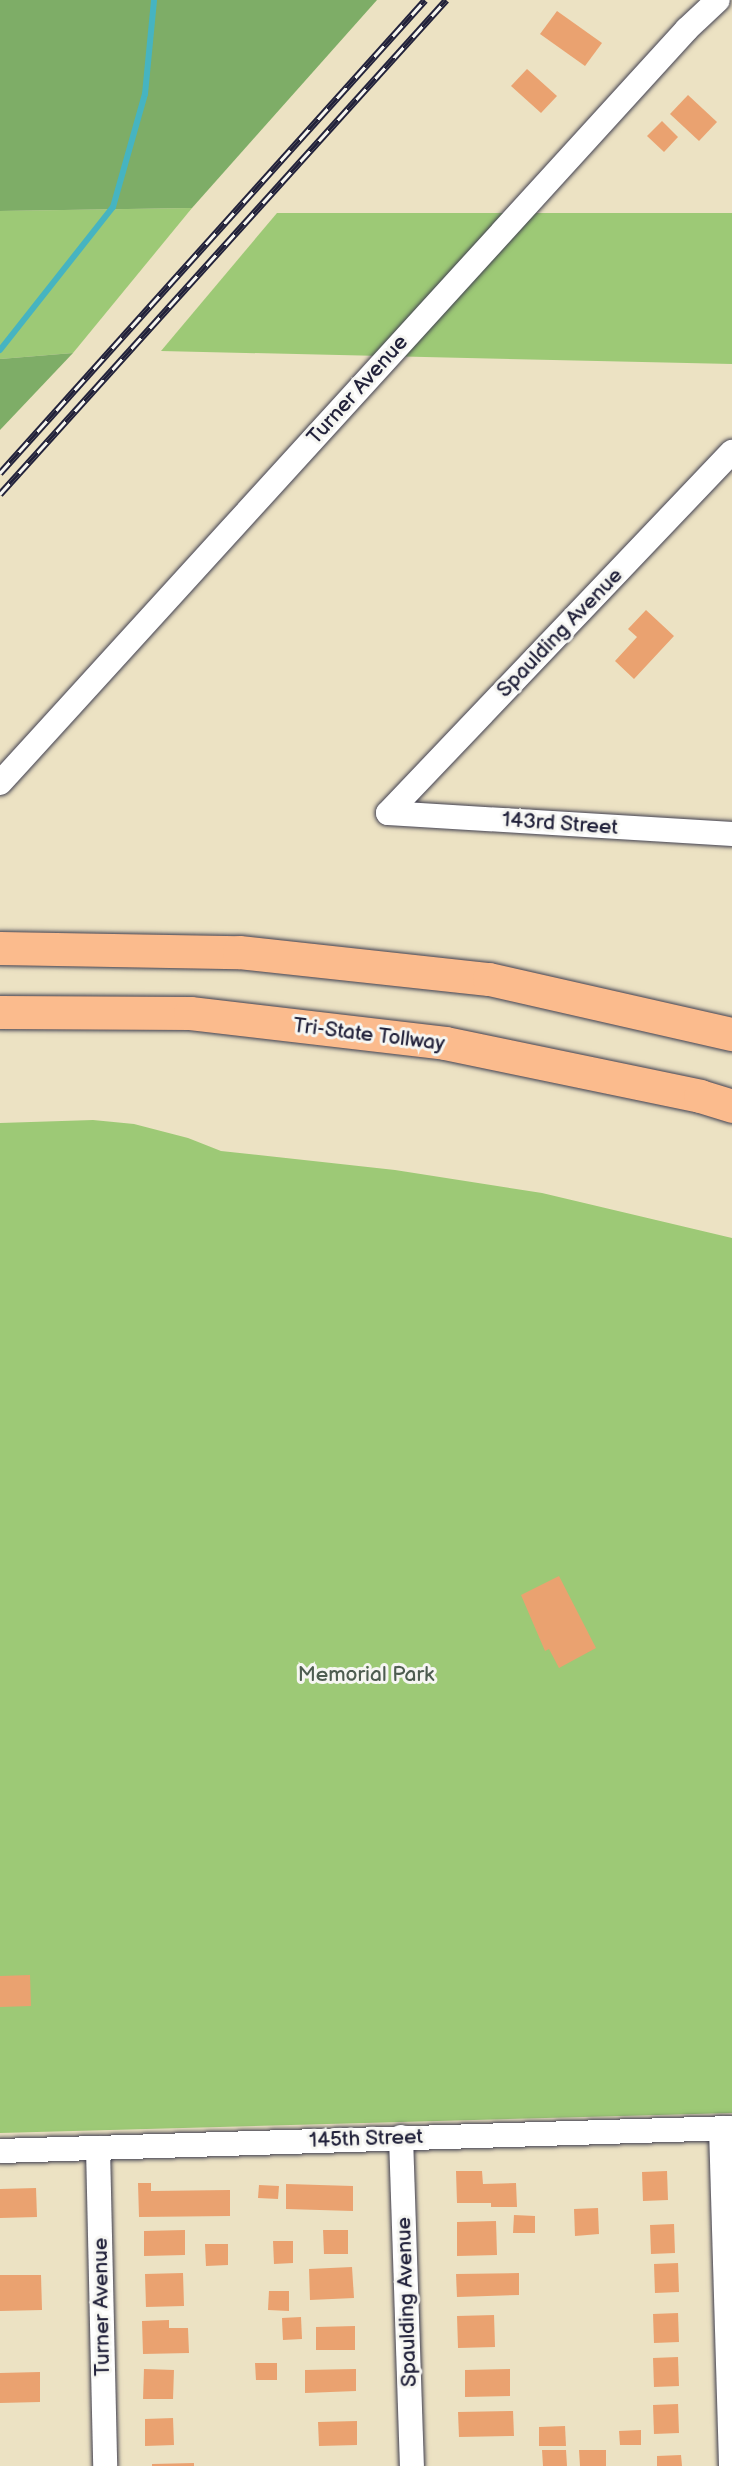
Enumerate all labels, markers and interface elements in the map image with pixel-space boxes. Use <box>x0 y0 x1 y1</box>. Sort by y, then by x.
street label: Turner Avenue <box>302 330 414 450</box>
street label: Spaulding Avenue <box>492 563 628 703</box>
street label: 143rd Street <box>501 807 619 841</box>
street label: Tri-State Tollway <box>291 1013 447 1057</box>
park label: Memorial Park <box>298 1662 434 1688</box>
street label: 145th Street <box>308 2124 424 2154</box>
street label: Spaulding Avenue <box>391 2217 423 2387</box>
street label: Turner Avenue <box>88 2238 116 2376</box>

